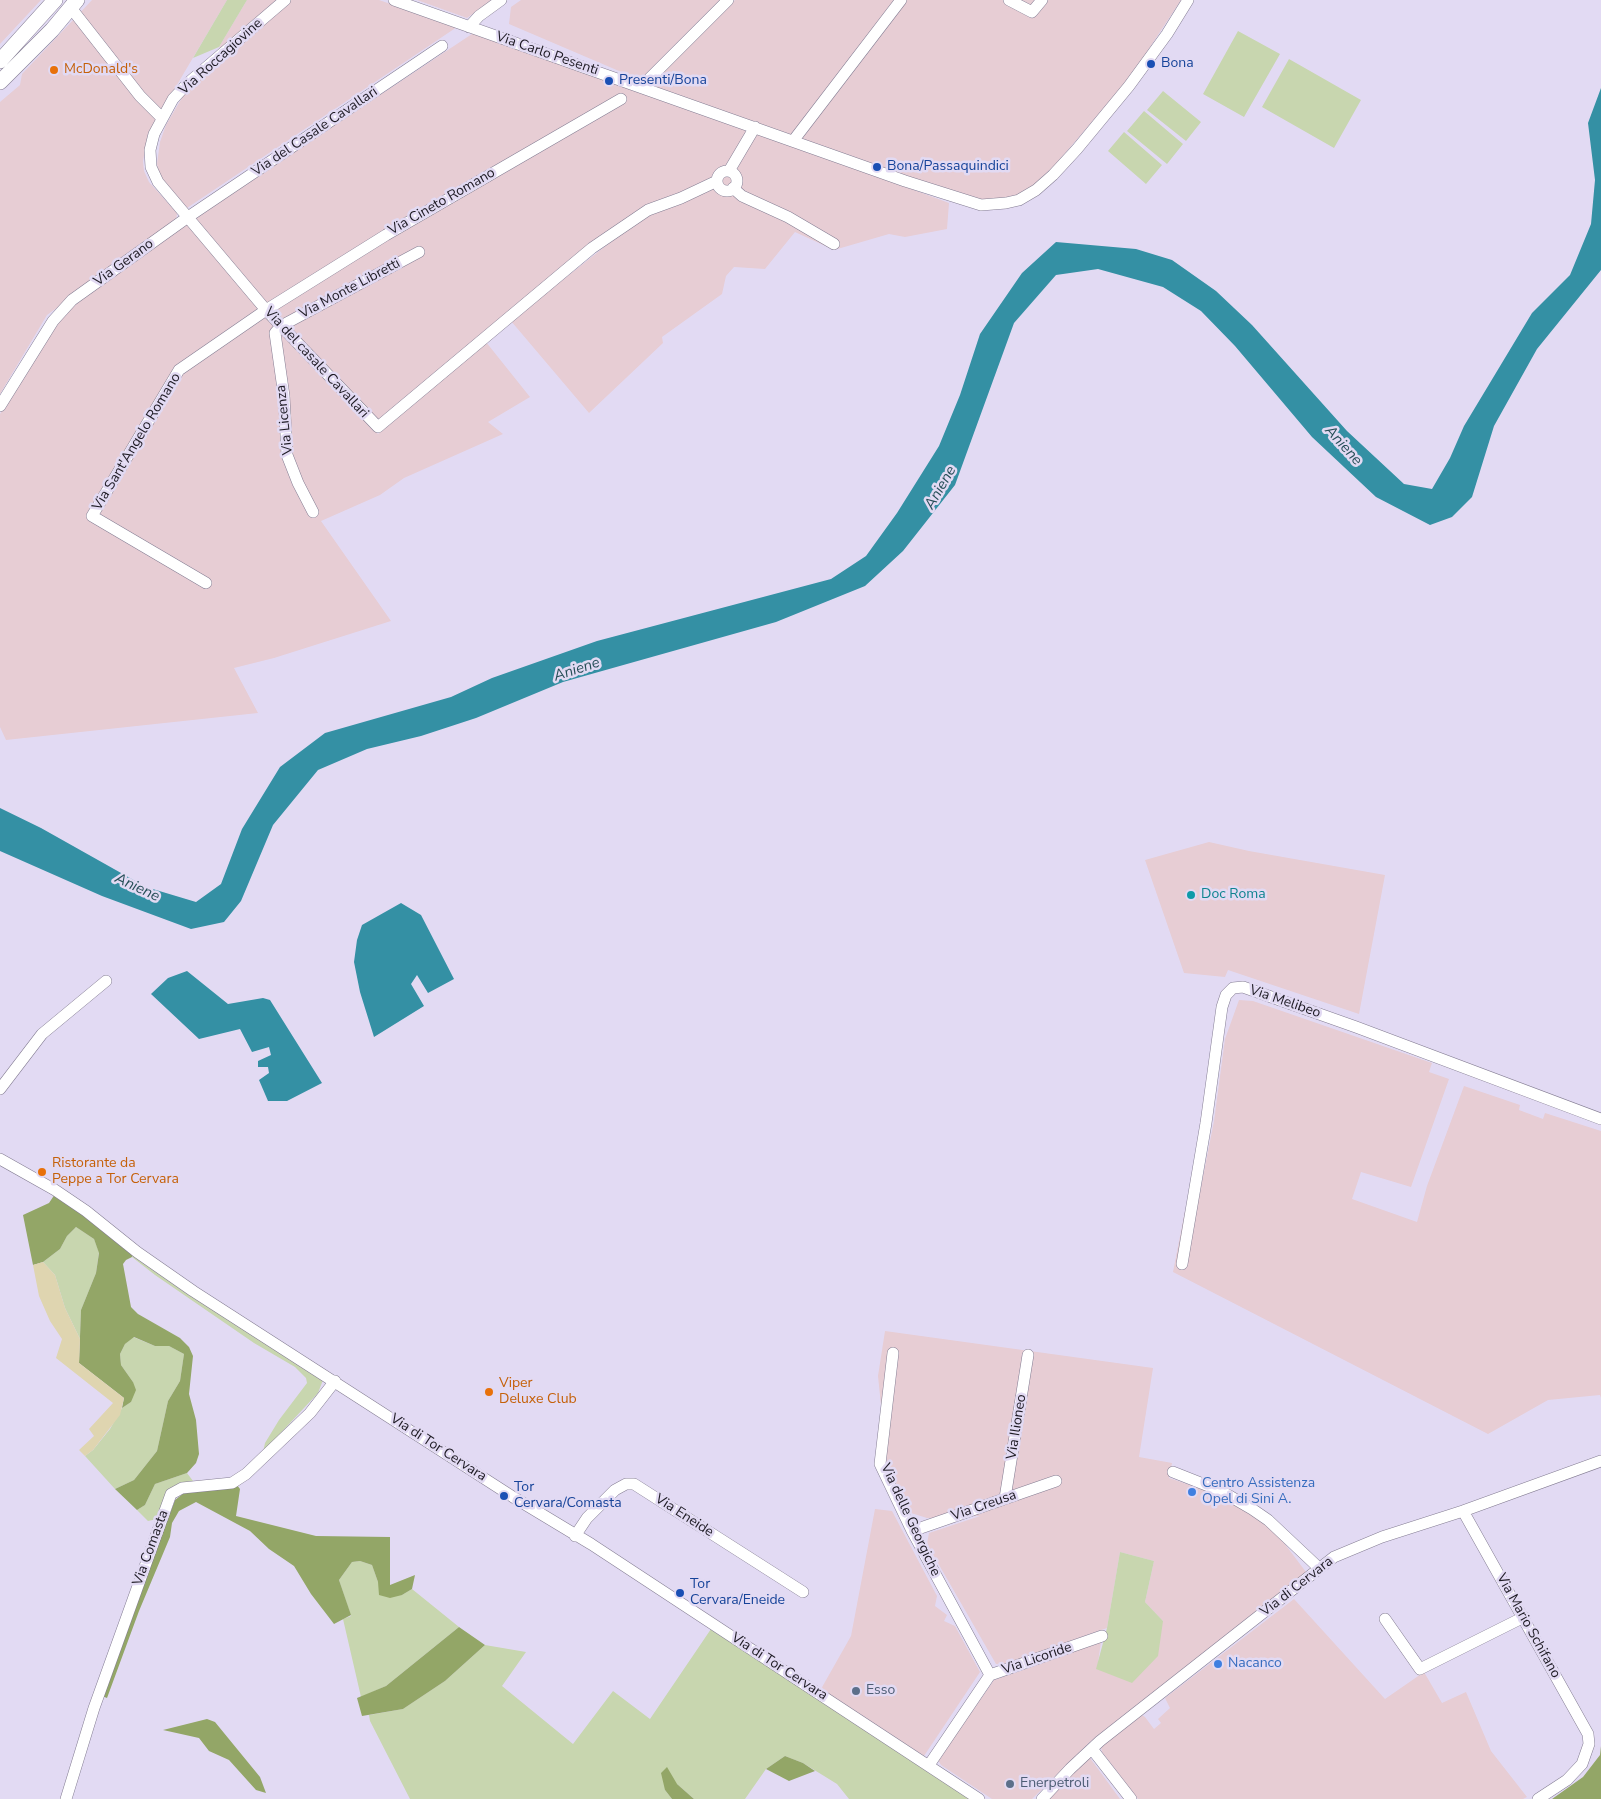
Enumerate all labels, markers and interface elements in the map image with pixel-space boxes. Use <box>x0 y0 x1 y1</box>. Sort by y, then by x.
street label: Via Roccagiovine <box>176 15 266 99</box>
street label: Via Carlo Pesenti <box>494 29 600 79</box>
place label: Bona <box>1161 56 1194 72</box>
marker: Bona <box>1145 58 1157 70</box>
place label: McDonald's <box>64 62 138 78</box>
marker: McDonald's <box>48 64 60 76</box>
place label: Presenti/Bona <box>619 73 707 89</box>
marker: Presenti/Bona <box>603 75 615 87</box>
street label: Via del Casale Cavallari <box>249 84 381 180</box>
place label: Bona/Passaquindici <box>887 159 1009 175</box>
marker: Bona/Passaquindici <box>871 161 883 173</box>
street label: Via Cineto Romano <box>386 165 498 239</box>
street label: Via Gerano <box>91 236 157 290</box>
street label: Via Monte Libretti <box>297 255 403 323</box>
street label: Via del casale Cavallari <box>260 304 372 422</box>
street label: Via Sant'Angelo Romano <box>89 370 185 514</box>
street label: Via Licenza <box>273 384 297 456</box>
water label: Aniene <box>1320 422 1366 470</box>
water label: Aniene <box>921 463 961 513</box>
water label: Aniene <box>552 654 602 686</box>
water label: Aniene <box>112 870 162 906</box>
place label: Doc Roma <box>1201 887 1266 903</box>
marker: Doc Roma <box>1185 889 1197 901</box>
street label: Via Melibeo <box>1247 982 1323 1022</box>
place label: Ristorante da Peppe a Tor Cervara <box>52 1156 179 1188</box>
marker: Ristorante da Peppe a Tor Cervara <box>36 1166 48 1178</box>
place label: Viper Deluxe Club <box>499 1376 577 1408</box>
marker: Viper Deluxe Club <box>483 1386 495 1398</box>
street label: Via Ilioneo <box>1004 1393 1030 1461</box>
street label: Via di Tor Cervara <box>387 1411 489 1485</box>
street label: Via delle Georgiche <box>877 1461 943 1579</box>
place label: Centro Assistenza Opel di Sini A. <box>1202 1476 1315 1508</box>
place label: Tor Cervara/Comasta <box>514 1480 622 1512</box>
marker: Centro Assistenza Opel di Sini A. <box>1186 1486 1198 1498</box>
street label: Via Creusa <box>949 1487 1019 1525</box>
marker: Tor Cervara/Comasta <box>498 1490 510 1502</box>
street label: Via Eneide <box>652 1491 716 1541</box>
street label: Via Comasta <box>130 1508 172 1588</box>
street label: Via di Cervara <box>1257 1553 1337 1621</box>
street label: Via Mario Schifano <box>1492 1571 1564 1681</box>
place label: Tor Cervara/Eneide <box>690 1577 785 1610</box>
marker: Tor Cervara/Eneide <box>674 1587 686 1599</box>
street label: Via di Tor Cervara <box>728 1630 830 1704</box>
street label: Via Licoride <box>1000 1639 1074 1679</box>
place label: Nacanco <box>1228 1656 1282 1672</box>
marker: Nacanco <box>1212 1658 1224 1670</box>
place label: Esso <box>866 1683 895 1699</box>
marker: Esso <box>850 1685 862 1697</box>
place label: Enerpetroli <box>1020 1776 1089 1792</box>
marker: Enerpetroli <box>1004 1778 1016 1790</box>

